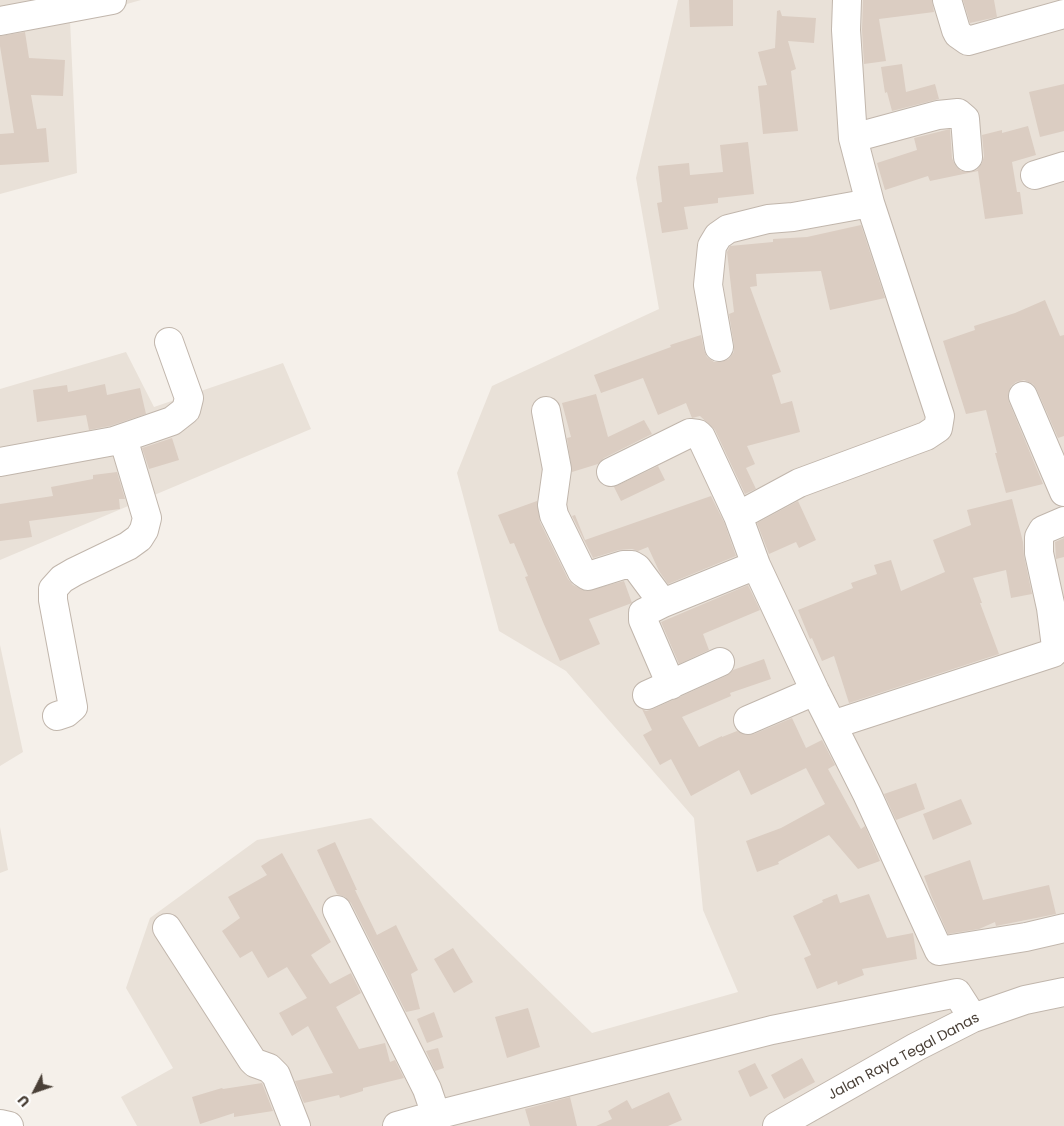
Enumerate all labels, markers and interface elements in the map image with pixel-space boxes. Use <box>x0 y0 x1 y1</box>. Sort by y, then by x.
street label: Jalan Raya Tegal Danas <box>825 1010 983 1104</box>
north arrow <box>10 1066 60 1116</box>
text: U <box>13 1091 34 1111</box>

